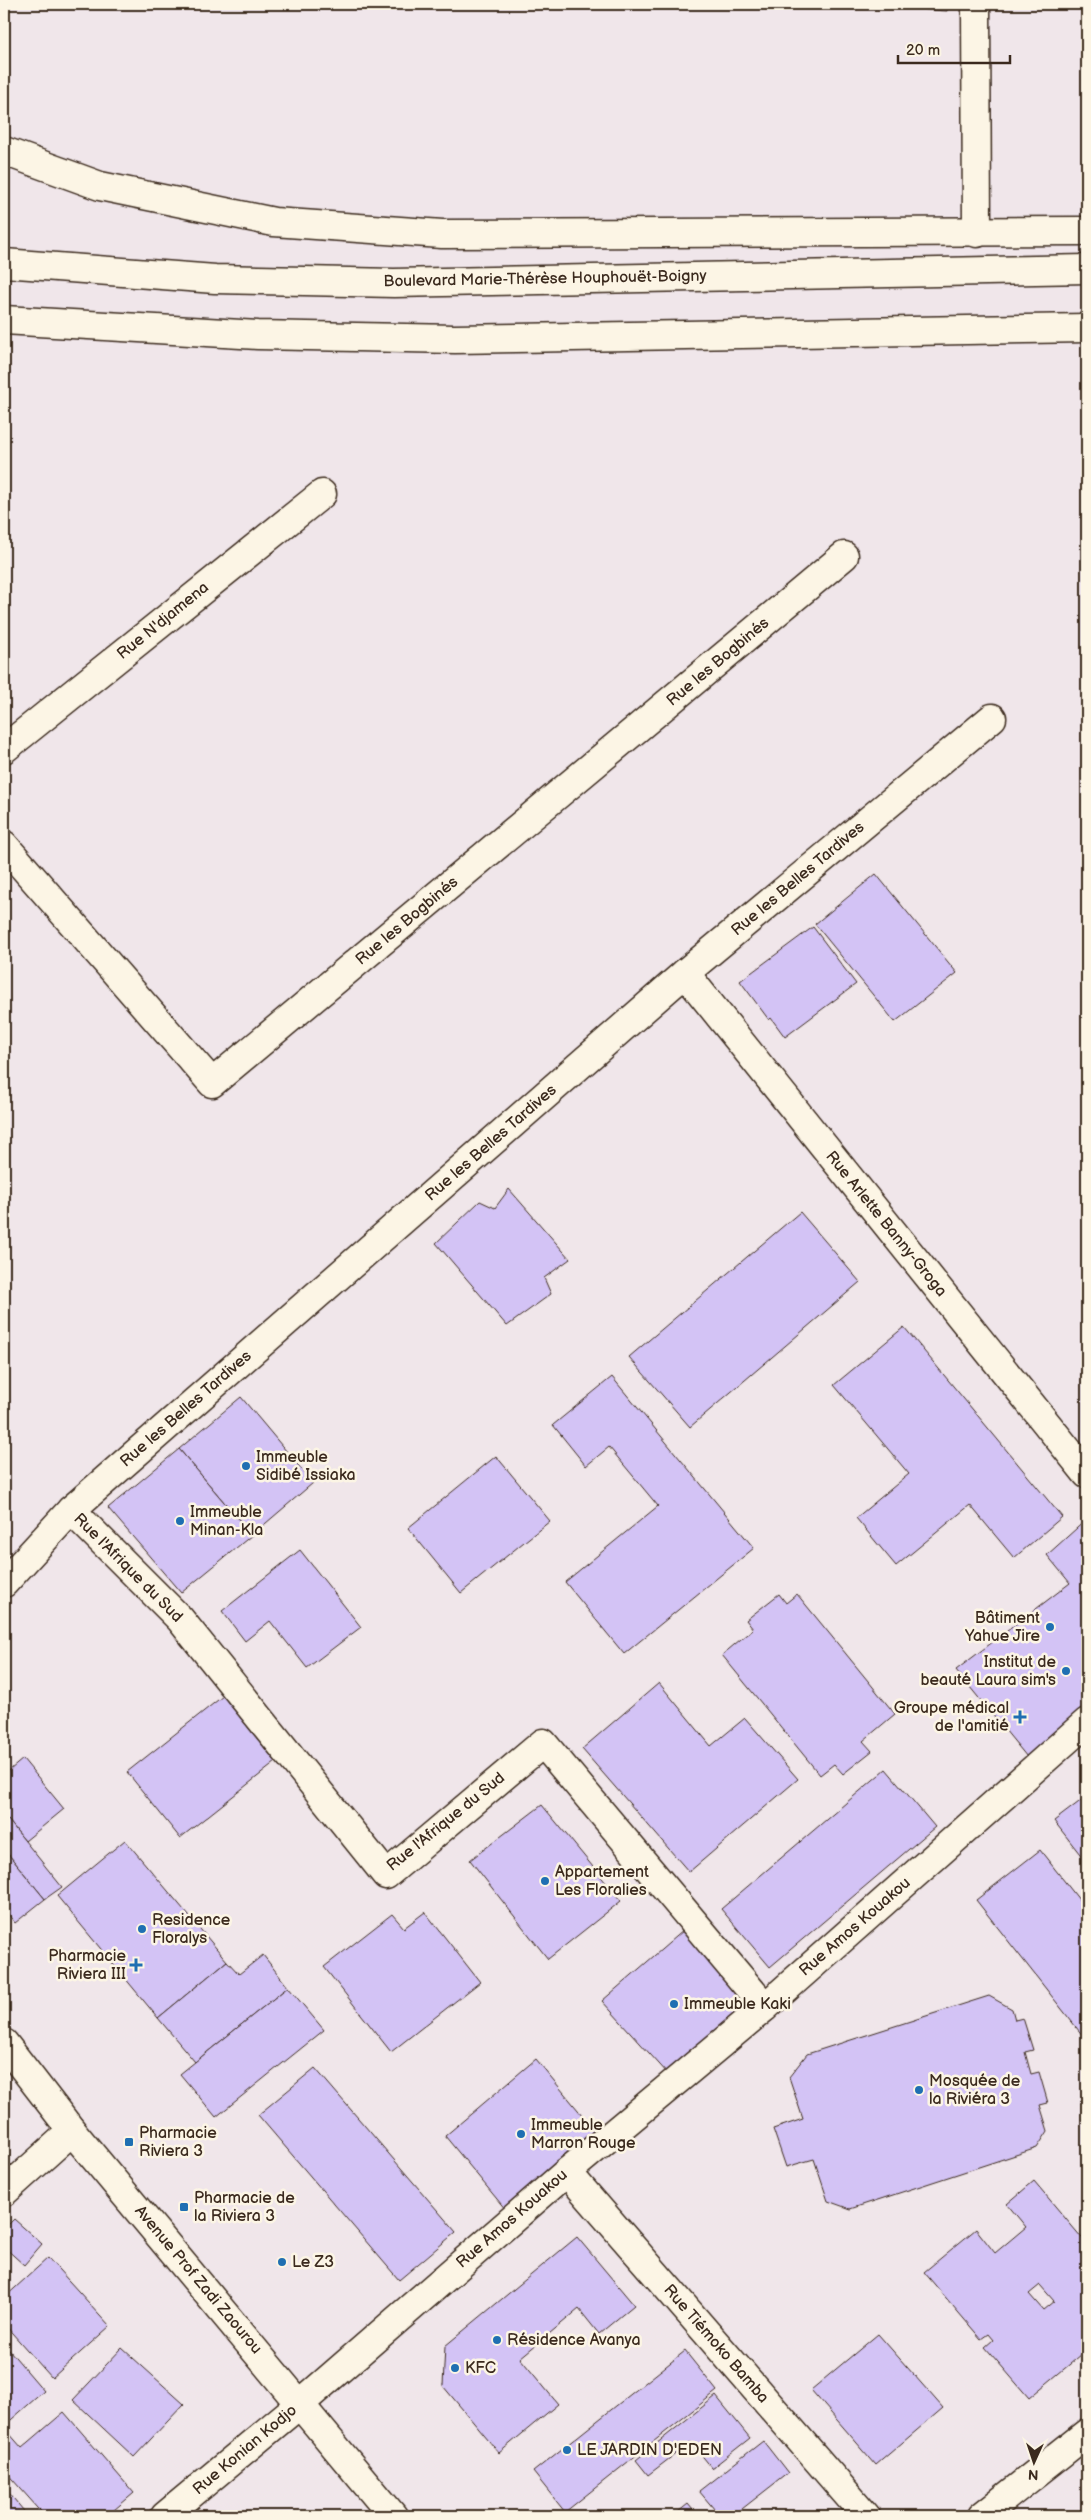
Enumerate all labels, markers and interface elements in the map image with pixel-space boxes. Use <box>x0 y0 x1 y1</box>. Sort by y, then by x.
scale bar <box>898 32 1011 64</box>
text: 20 m <box>906 41 940 60</box>
street label: Boulevard Marie-Thérèse Houphouët-Boigny <box>383 267 708 291</box>
street label: Rue N'djamena <box>113 578 213 664</box>
street label: Rue les Bogbinés <box>663 614 773 710</box>
street label: Rue les Belles Tardives <box>728 818 868 940</box>
street label: Rue les Bogbinés <box>352 873 462 969</box>
street label: Rue les Belles Tardives <box>421 1081 561 1205</box>
street label: Rue Arlette Banny-Groga <box>821 1147 951 1301</box>
street label: Rue les Belles Tardives <box>116 1347 256 1471</box>
place label: Immeuble Sidibé Issiaka <box>256 1448 356 1485</box>
marker: Immeuble Sidibé Issiaka <box>240 1460 252 1472</box>
place label: Immeuble Minan-Kla <box>190 1503 263 1540</box>
street label: Rue l'Afrique du Sud <box>70 1510 186 1626</box>
marker: Immeuble Minan-Kla <box>174 1515 186 1527</box>
place label: Bâtiment Yahue Jire <box>964 1609 1041 1646</box>
marker: Bâtiment Yahue Jire <box>1044 1621 1056 1633</box>
place label: Institut de beauté Laura sim's <box>921 1653 1057 1690</box>
marker: Institut de beauté Laura sim's <box>1060 1665 1072 1677</box>
place label: Groupe médical de l'amitié <box>894 1699 1009 1736</box>
marker: Groupe médical de l'amitié <box>1013 1710 1027 1724</box>
street label: Rue l'Afrique du Sud <box>383 1769 509 1875</box>
place label: Appartement Les Floralies <box>555 1863 649 1900</box>
street label: Rue Amos Kouakou <box>796 1874 914 1980</box>
marker: Appartement Les Floralies <box>539 1875 551 1887</box>
place label: Residence Floralys <box>152 1911 231 1948</box>
marker: Residence Floralys <box>136 1923 148 1935</box>
place label: Pharmacie Riviera III <box>48 1947 127 1984</box>
marker: Pharmacie Riviera III <box>130 1959 142 1971</box>
place label: Immeuble Kaki <box>684 1995 791 2014</box>
marker: Immeuble Kaki <box>668 1998 680 2010</box>
place label: Mosquée de la Riviéra 3 <box>929 2072 1021 2109</box>
marker: Mosquée de la Riviéra 3 <box>913 2084 925 2096</box>
place label: Immeuble Marron Rouge <box>531 2116 636 2153</box>
place label: Pharmacie Riviera 3 <box>139 2124 217 2161</box>
marker: Immeuble Marron Rouge <box>515 2128 527 2140</box>
marker: Pharmacie Riviera 3 <box>123 2136 135 2148</box>
street label: Rue Amos Kouakou <box>453 2166 571 2272</box>
place label: Pharmacie de la Riviera 3 <box>194 2189 295 2226</box>
marker: Pharmacie de la Riviera 3 <box>178 2201 190 2213</box>
street label: Avenue Prof Zadi Zaourou <box>130 2202 266 2358</box>
place label: Le Z3 <box>292 2253 334 2272</box>
marker: Le Z3 <box>276 2256 288 2268</box>
street label: Rue Tiémoko Bamba <box>659 2281 773 2407</box>
place label: Résidence Avanya <box>507 2331 640 2350</box>
marker: Résidence Avanya <box>491 2334 503 2346</box>
place label: KFC <box>465 2359 496 2378</box>
marker: KFC <box>449 2362 461 2374</box>
street label: Rue Konian Kodjo <box>189 2401 301 2499</box>
north arrow <box>1008 2438 1058 2488</box>
place label: LE JARDIN D'EDEN <box>577 2441 722 2460</box>
marker: LE JARDIN D'EDEN <box>561 2444 573 2456</box>
text: N <box>1028 2466 1039 2483</box>

